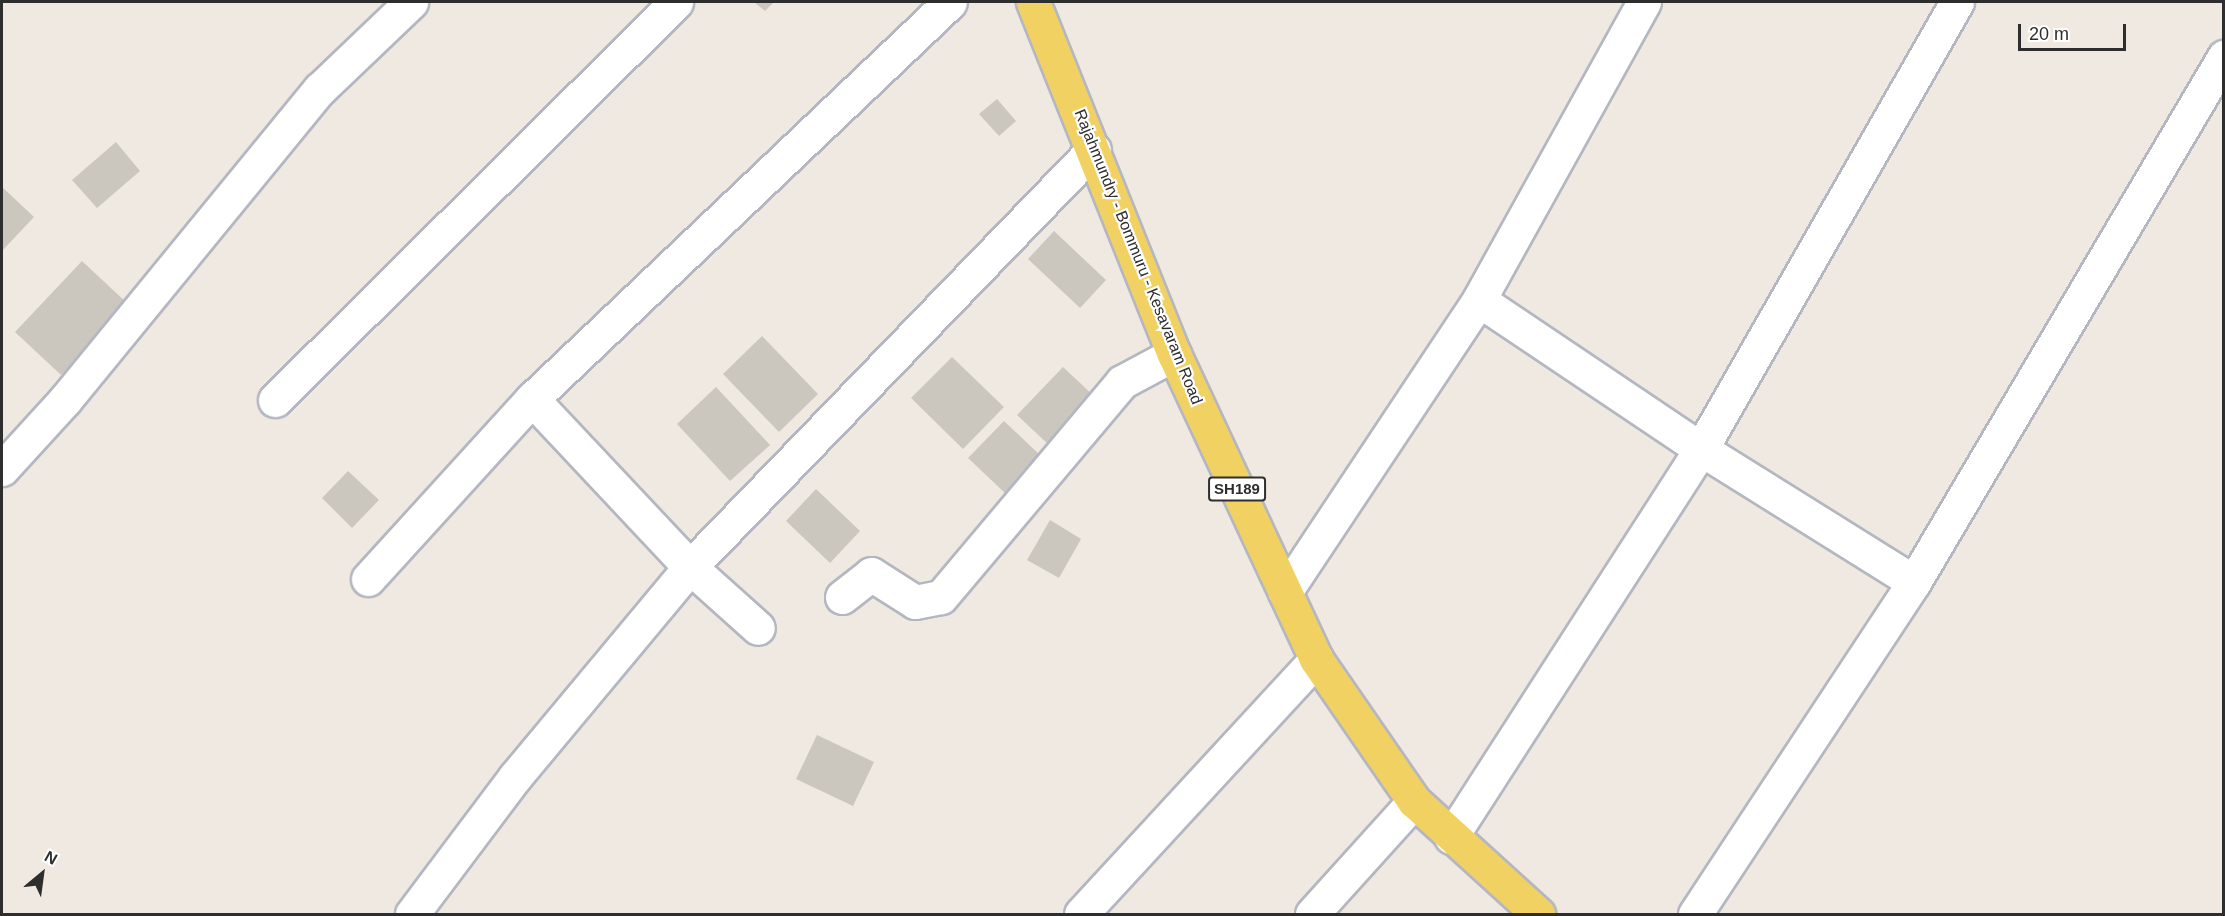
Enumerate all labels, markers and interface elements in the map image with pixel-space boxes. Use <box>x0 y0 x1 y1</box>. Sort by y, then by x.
scale bar <box>2021 12 2129 50</box>
text: 20 m <box>2029 24 2069 44</box>
street label: Rajahmundry - Bommuru - Kesavaram Road <box>1070 107 1206 407</box>
road number: SH189 <box>1207 477 1267 501</box>
north arrow <box>12 844 72 904</box>
text: N <box>42 848 60 868</box>

